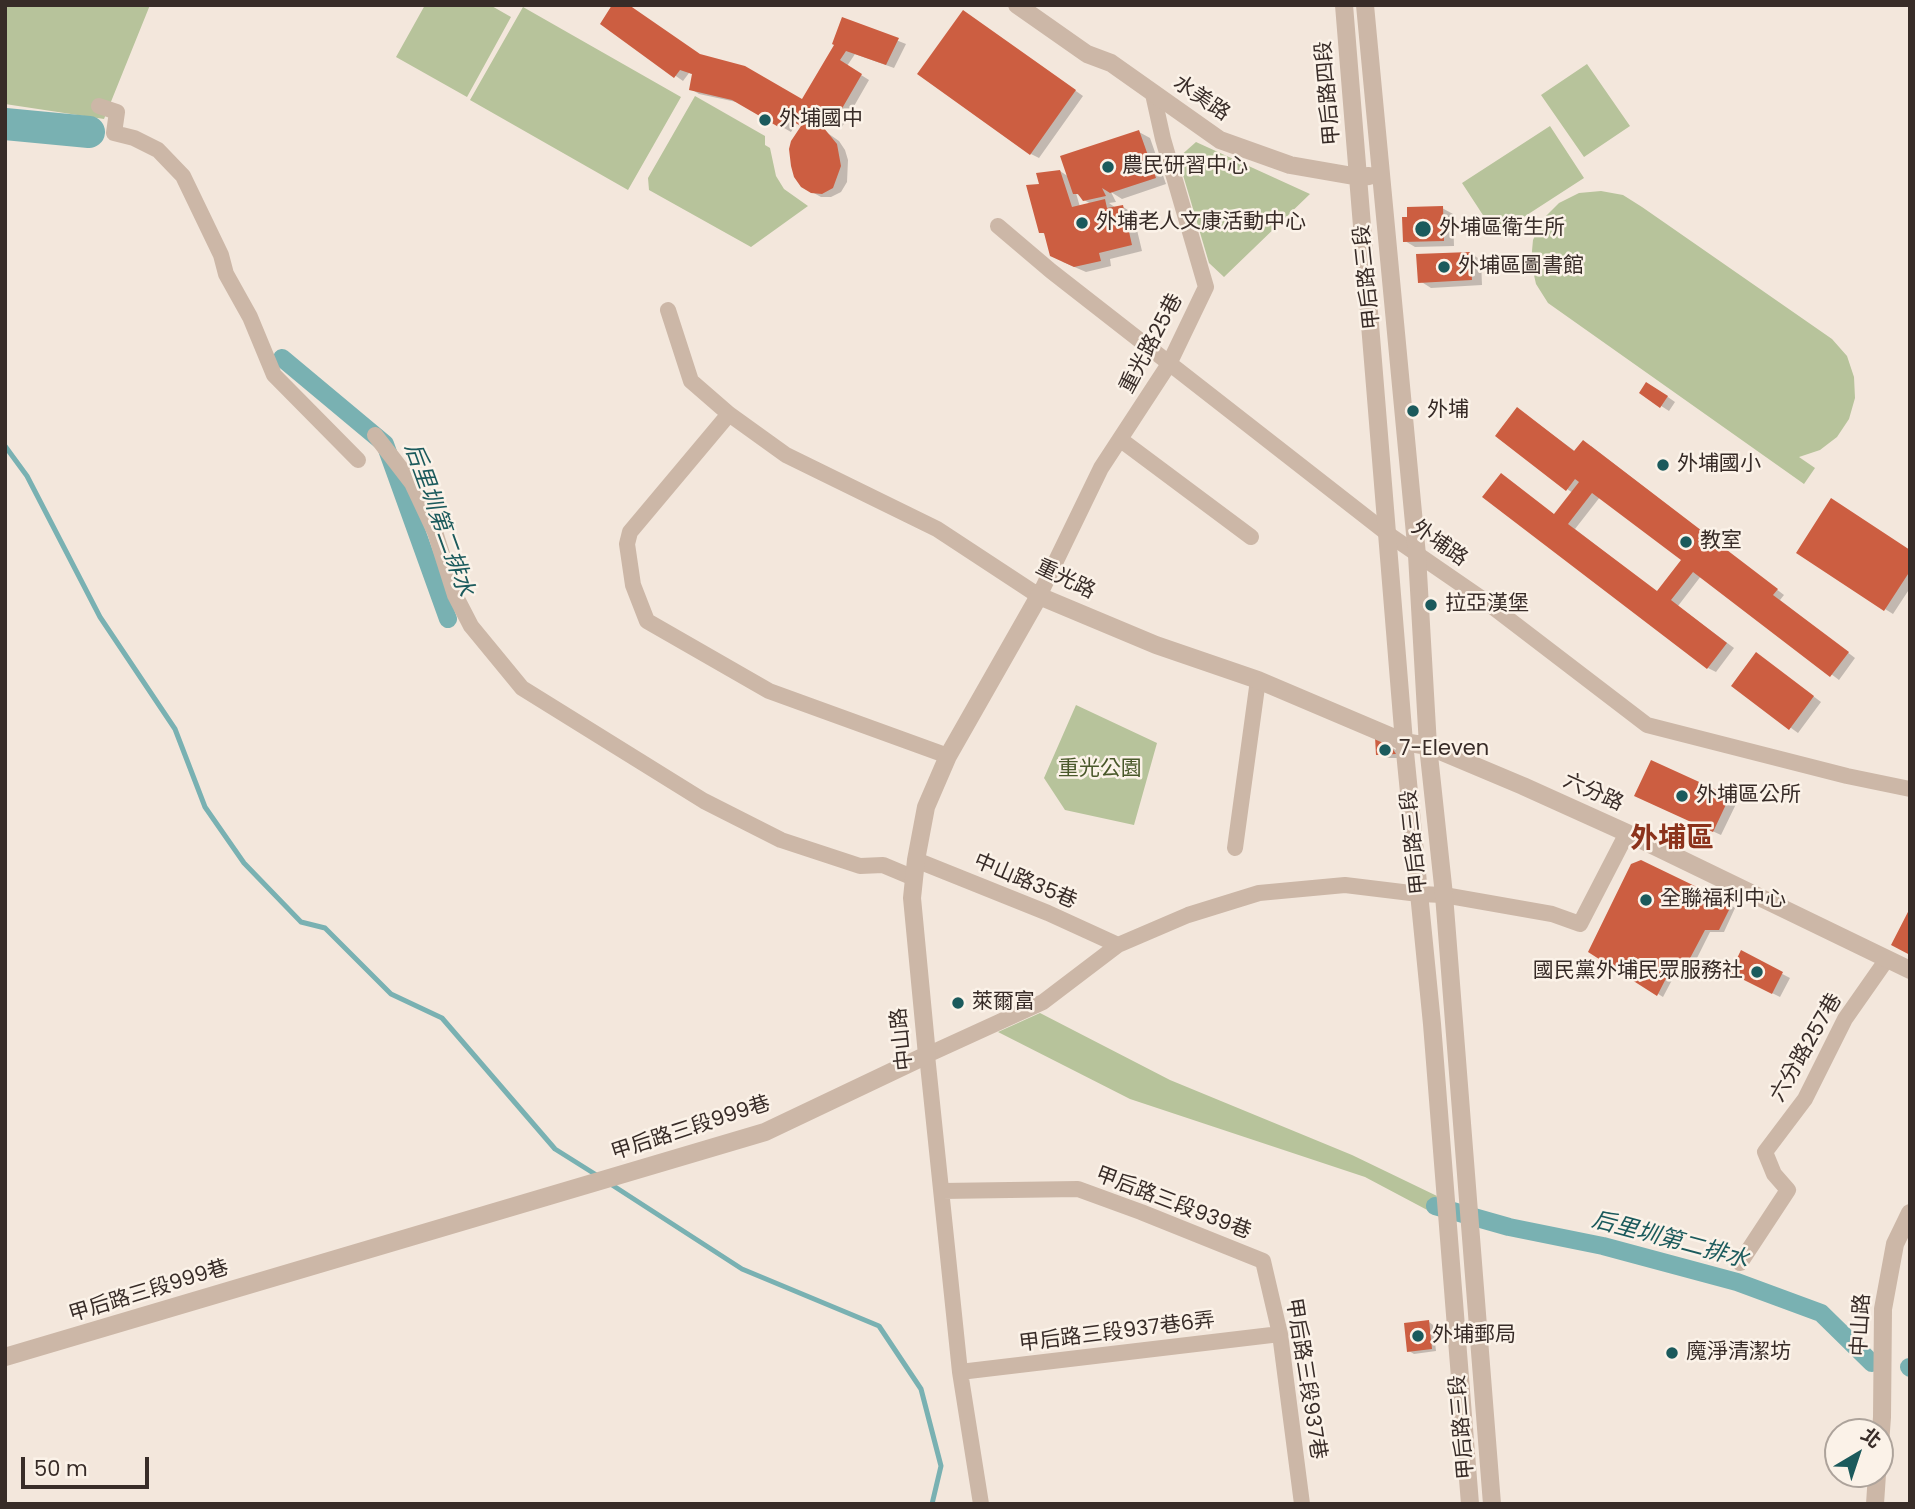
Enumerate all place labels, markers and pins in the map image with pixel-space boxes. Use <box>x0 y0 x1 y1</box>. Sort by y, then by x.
place label: 外埔國中 <box>779 107 863 133</box>
marker: 外埔國中 <box>757 112 773 128</box>
place label: 農民研習中心 <box>1122 154 1248 180</box>
marker: 農民研習中心 <box>1100 159 1116 175</box>
place label: 外埔老人文康活動中心 <box>1096 210 1306 236</box>
marker: 外埔老人文康活動中心 <box>1074 215 1090 231</box>
place label: 外埔區衛生所 <box>1439 216 1565 242</box>
marker: 外埔區衛生所 <box>1413 219 1433 239</box>
place label: 外埔區圖書館 <box>1458 254 1584 280</box>
marker: 外埔區圖書館 <box>1436 259 1452 275</box>
place label: 外埔 <box>1427 398 1469 424</box>
marker: 外埔 <box>1405 403 1421 419</box>
place label: 外埔國小 <box>1677 452 1761 478</box>
marker: 外埔國小 <box>1655 457 1671 473</box>
place label: 教室 <box>1700 529 1742 555</box>
marker: 教室 <box>1678 534 1694 550</box>
place label: 拉亞漢堡 <box>1445 592 1529 618</box>
marker: 拉亞漢堡 <box>1423 597 1439 613</box>
place label: 7-Eleven <box>1399 737 1489 763</box>
marker: 7-Eleven <box>1377 742 1393 758</box>
place label: 外埔區公所 <box>1696 783 1801 809</box>
marker: 外埔區公所 <box>1674 788 1690 804</box>
place label: 全聯福利中心 <box>1660 887 1786 913</box>
marker: 全聯福利中心 <box>1638 892 1654 908</box>
place label: 國民黨外埔民眾服務社 <box>1533 959 1743 985</box>
marker: 國民黨外埔民眾服務社 <box>1749 964 1765 980</box>
place label: 萊爾富 <box>972 990 1035 1016</box>
marker: 萊爾富 <box>950 995 966 1011</box>
place label: 外埔郵局 <box>1432 1323 1516 1349</box>
marker: 外埔郵局 <box>1410 1328 1426 1344</box>
place label: 魔淨清潔坊 <box>1686 1340 1791 1366</box>
marker: 魔淨清潔坊 <box>1664 1345 1680 1361</box>

